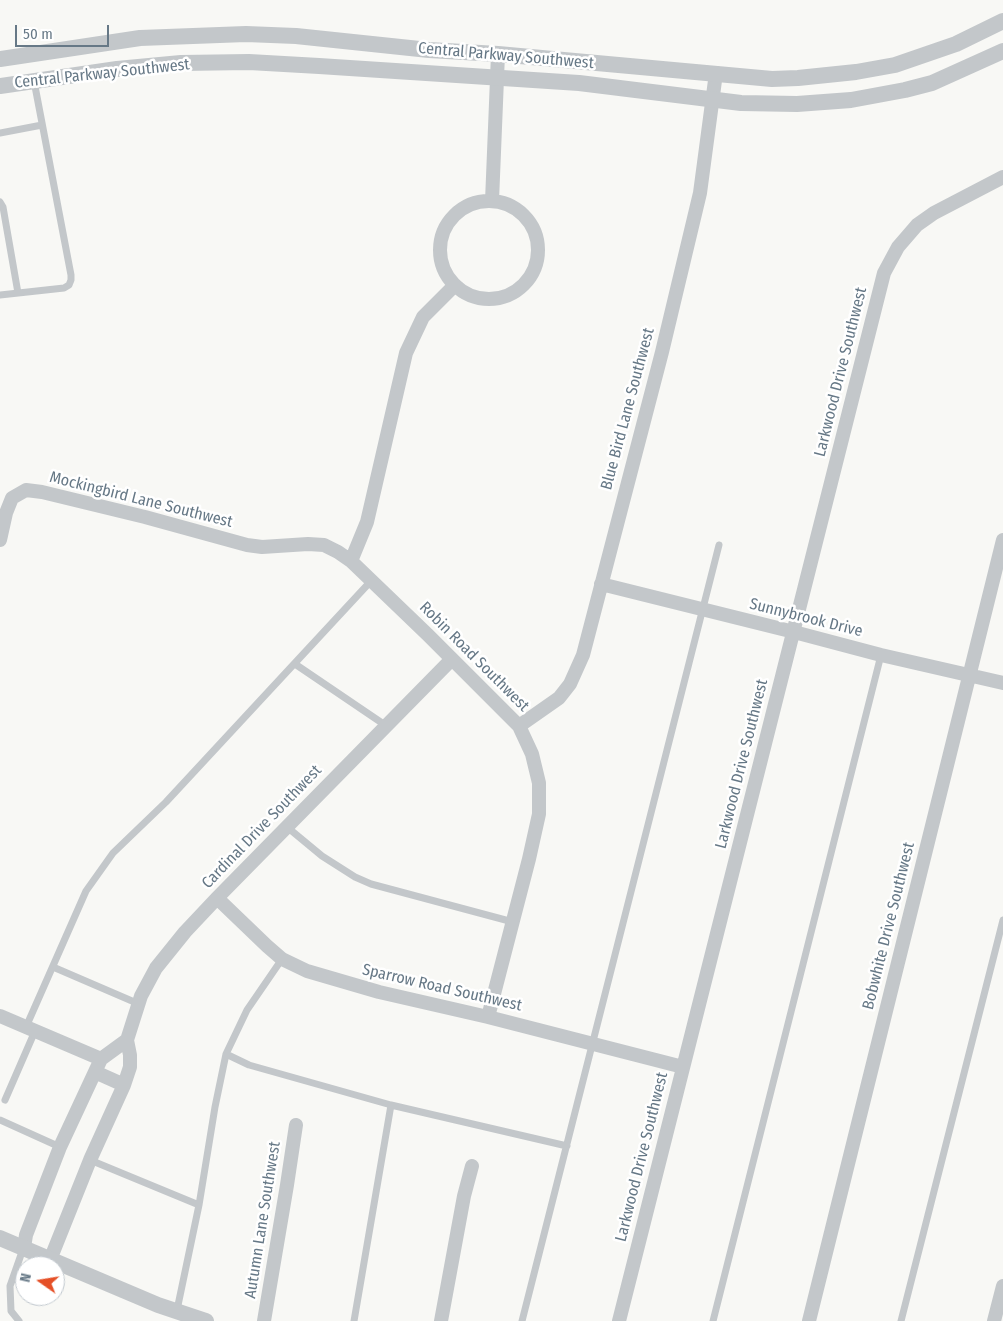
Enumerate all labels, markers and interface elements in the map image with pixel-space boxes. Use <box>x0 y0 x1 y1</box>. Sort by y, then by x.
scale bar <box>18 15 111 47</box>
text: 50 m <box>23 25 53 43</box>
street label: Central Parkway Southwest <box>417 39 595 73</box>
street label: Central Parkway Southwest <box>13 55 191 93</box>
street label: Larkwood Drive Southwest <box>811 285 871 459</box>
street label: Blue Bird Lane Southwest <box>597 326 659 492</box>
street label: Mockingbird Lane Southwest <box>48 468 234 532</box>
street label: Sunnybrook Drive <box>748 595 864 641</box>
street label: Robin Road Southwest <box>415 598 533 716</box>
street label: Larkwood Drive Southwest <box>712 677 772 851</box>
street label: Cardinal Drive Southwest <box>198 761 326 893</box>
street label: Bobwhite Drive Southwest <box>859 840 919 1012</box>
street label: Sparrow Road Southwest <box>360 960 524 1016</box>
street label: Larkwood Drive Southwest <box>612 1070 672 1244</box>
street label: Autumn Lane Southwest <box>241 1140 285 1300</box>
north arrow <box>15 1256 65 1306</box>
text: N <box>17 1272 35 1284</box>

